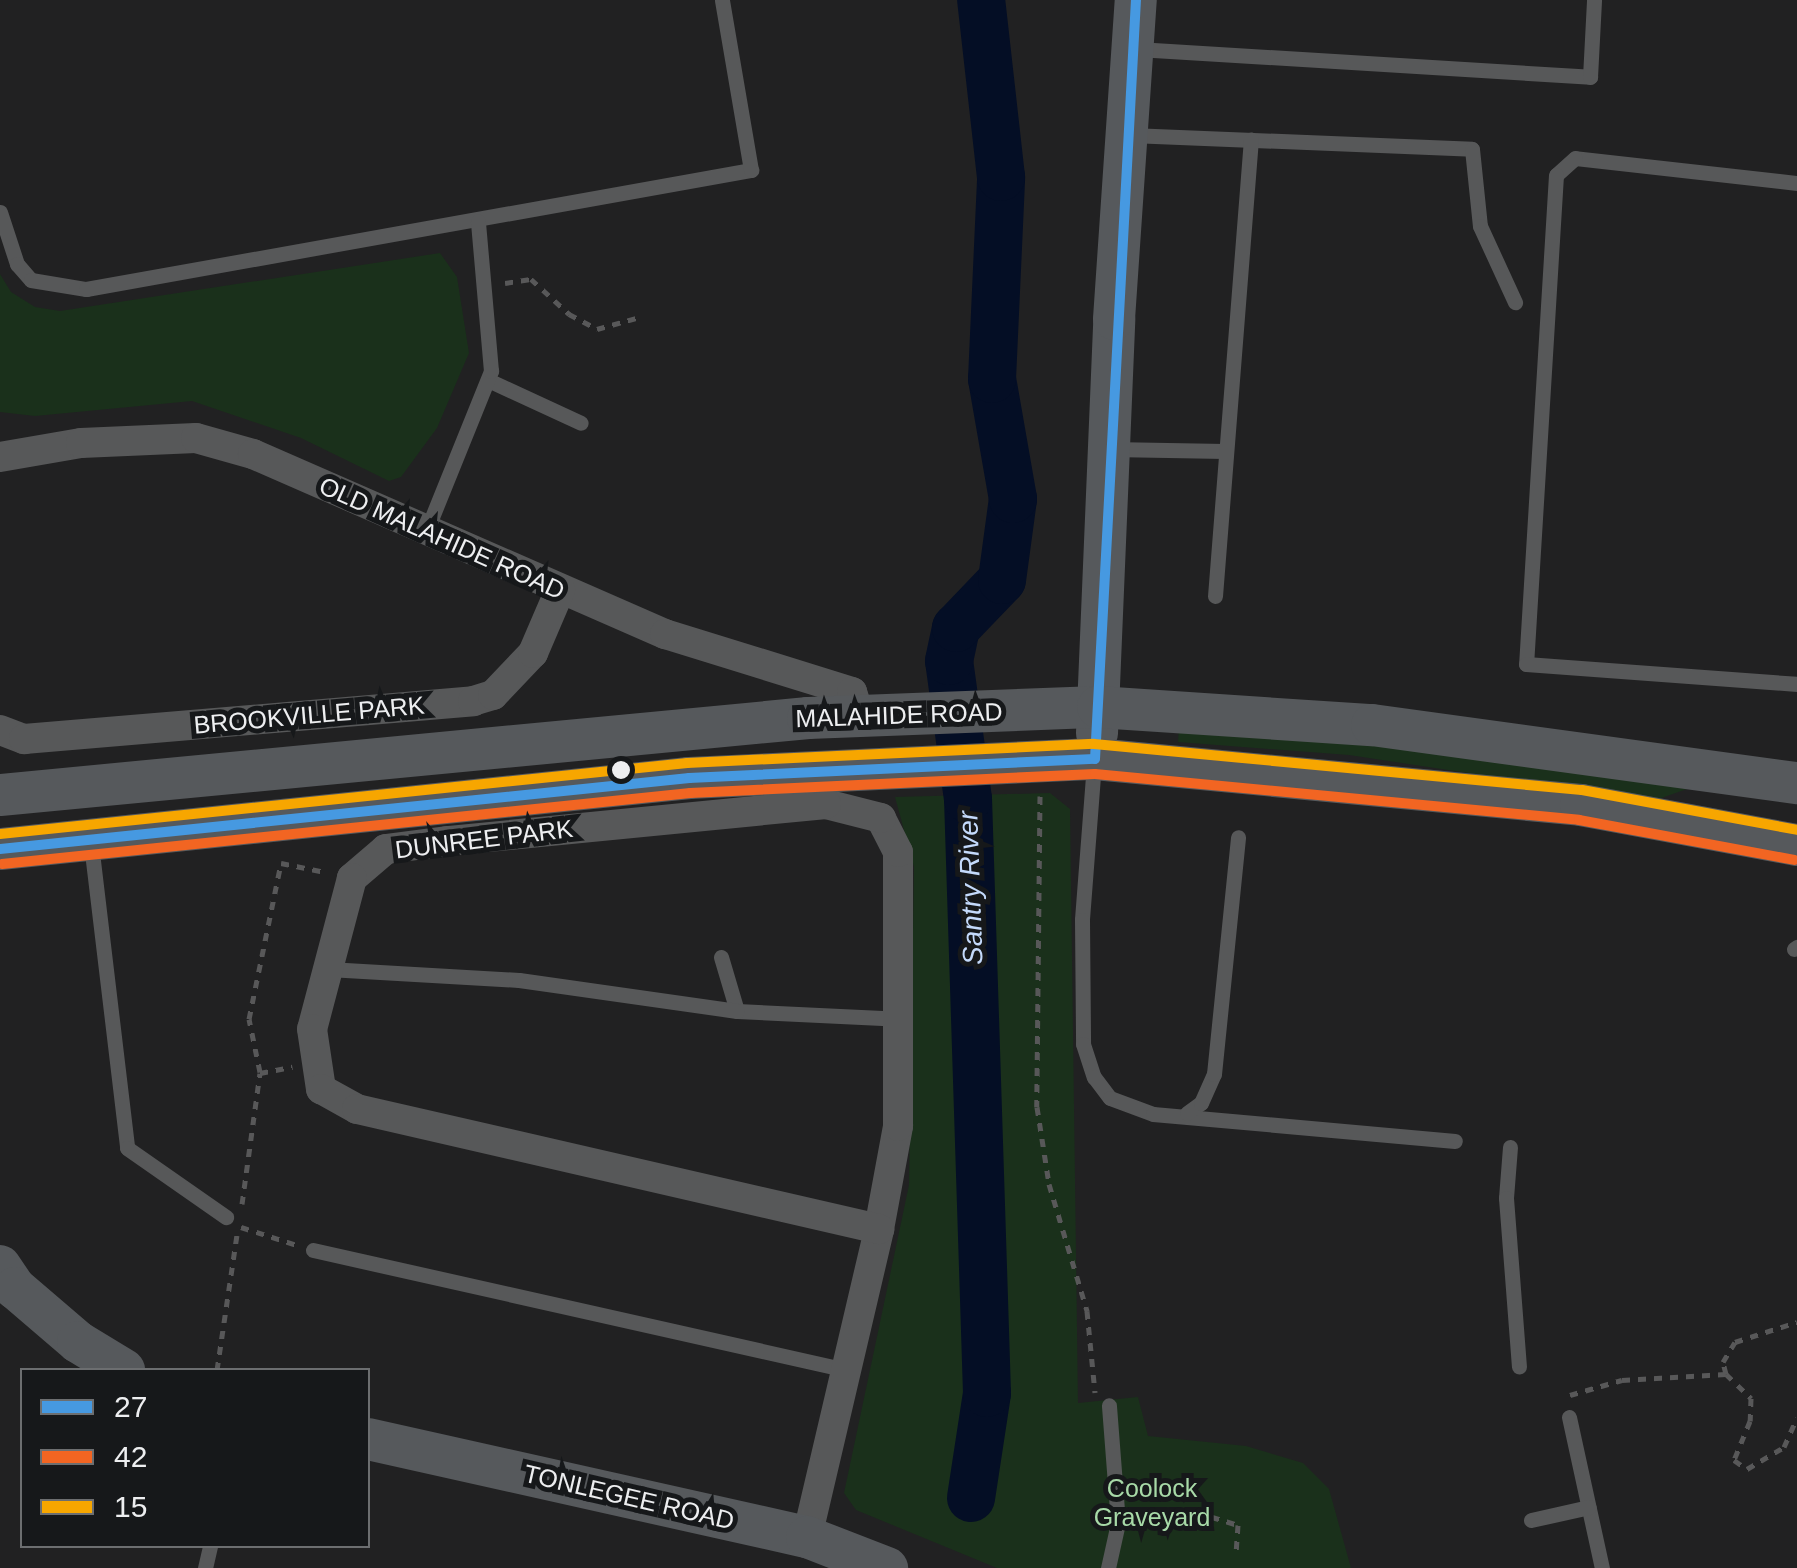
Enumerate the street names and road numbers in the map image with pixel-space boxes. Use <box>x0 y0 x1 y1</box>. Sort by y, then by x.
street label: OLD MALAHIDE ROAD <box>315 470 569 606</box>
street label: BROOKVILLE PARK <box>192 690 426 740</box>
street label: MALAHIDE ROAD <box>795 696 1003 734</box>
street label: DUNREE PARK <box>393 813 575 865</box>
street label: TONLEGEE ROAD <box>521 1458 737 1536</box>

